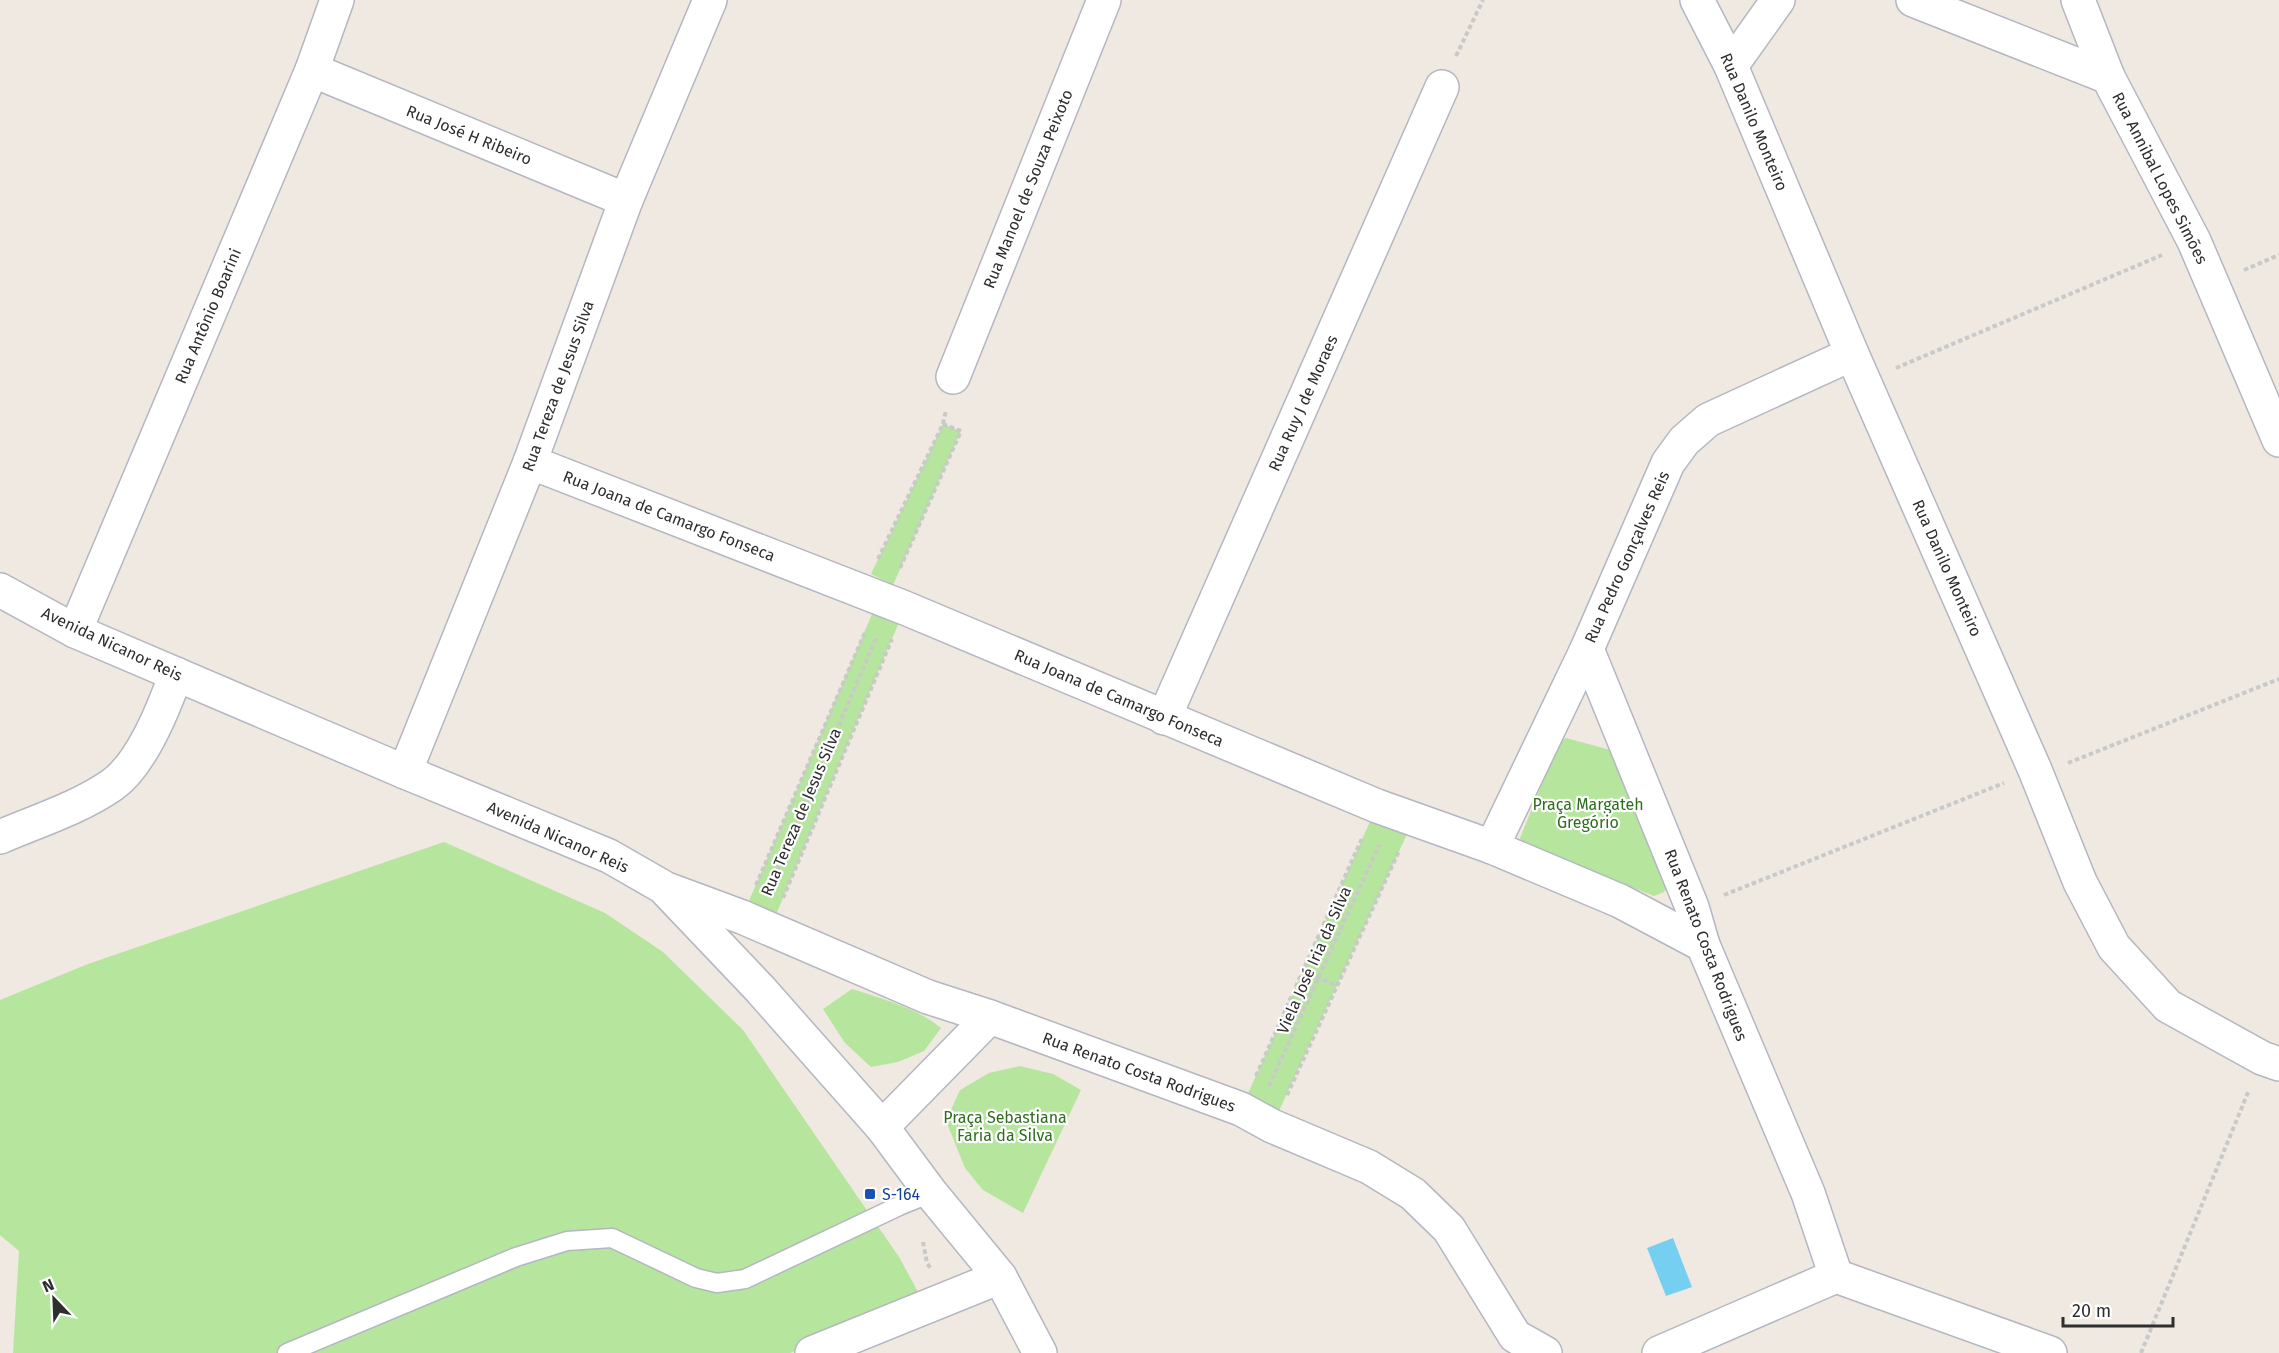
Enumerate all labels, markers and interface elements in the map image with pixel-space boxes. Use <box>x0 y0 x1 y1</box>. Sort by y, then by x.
street label: Rua Danilo Monteiro <box>1716 50 1792 194</box>
street label: Rua Manoel de Souza Peixoto <box>979 87 1077 291</box>
street label: Rua Annibal Lopes Simões <box>2108 89 2212 267</box>
street label: Rua José H Ribeiro <box>403 101 535 169</box>
street label: Rua Antônio Boarini <box>171 246 245 386</box>
street label: Rua Tereza de Jesus Silva <box>518 298 598 474</box>
street label: Rua Ruy J de Moraes <box>1264 332 1342 474</box>
street label: Rua Joana de Camargo Fonseca <box>560 467 778 565</box>
street label: Rua Pedro Gonçalves Reis <box>1580 468 1674 646</box>
street label: Rua Danilo Monteiro <box>1908 497 1986 639</box>
street label: Avenida Nicanor Reis <box>39 603 185 685</box>
street label: Rua Joana de Camargo Fonseca <box>1012 645 1226 751</box>
street label: Rua Tereza de Jesus Silva <box>757 725 845 899</box>
park label: Praça Margateh Gregório <box>1532 795 1644 832</box>
street label: Avenida Nicanor Reis <box>484 797 632 877</box>
street label: Rua Renato Costa Rodrigues <box>1661 846 1751 1044</box>
street label: Viela José Iria da Silva <box>1273 883 1355 1037</box>
street label: Rua Renato Costa Rodrigues <box>1040 1028 1238 1116</box>
park label: Praça Sebastiana Faria da Silva <box>943 1108 1067 1145</box>
place label: S-164 <box>882 1185 921 1204</box>
marker: S-164 <box>863 1187 877 1201</box>
north arrow <box>24 1269 84 1329</box>
text: N <box>40 1275 57 1296</box>
scale bar <box>2063 1290 2172 1328</box>
text: 20 m <box>2072 1300 2111 1322</box>

